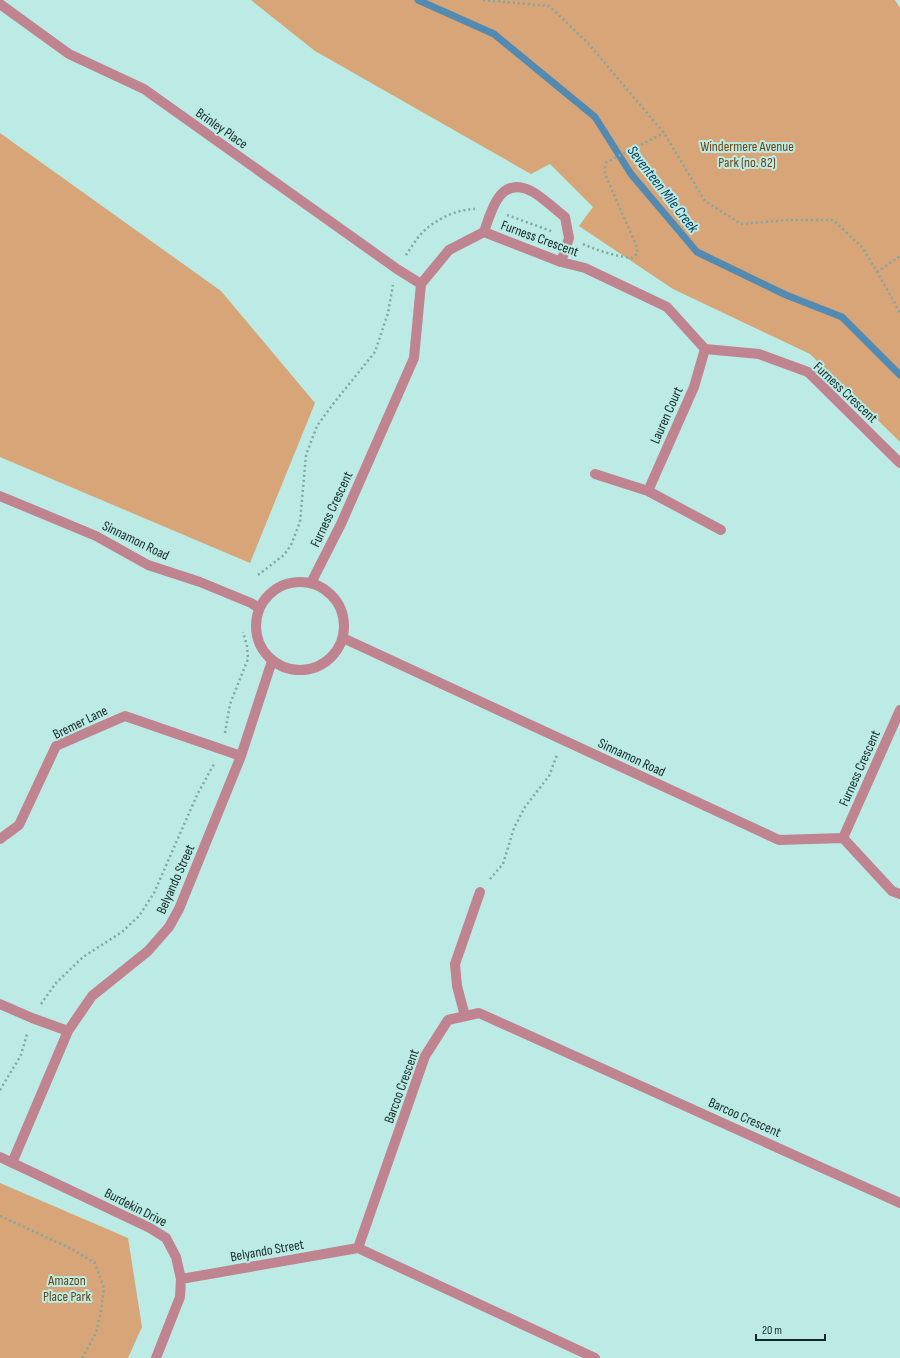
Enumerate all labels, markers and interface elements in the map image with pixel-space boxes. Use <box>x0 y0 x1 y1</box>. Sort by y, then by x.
street label: Brinley Place <box>192 104 251 152</box>
park label: Windermere Avenue Park (no. 82) <box>700 138 794 171</box>
water label: Seventeen Mile Creek <box>623 142 703 237</box>
street label: Furness Crescent <box>499 217 581 260</box>
street label: Furness Crescent <box>810 358 881 426</box>
street label: Lauren Court <box>646 384 687 446</box>
street label: Furness Crescent <box>307 469 356 550</box>
street label: Sinnamon Road <box>100 517 172 564</box>
street label: Bremer Lane <box>50 702 110 743</box>
street label: Furness Crescent <box>835 727 884 809</box>
street label: Sinnamon Road <box>595 734 668 781</box>
street label: Belyando Street <box>153 842 198 917</box>
street label: Barcoo Crescent <box>380 1047 423 1126</box>
street label: Barcoo Crescent <box>706 1094 784 1141</box>
street label: Burdekin Drive <box>102 1184 170 1230</box>
street label: Belyando Street <box>229 1236 305 1265</box>
park label: Amazon Place Park <box>43 1272 92 1305</box>
scale bar <box>756 1316 825 1342</box>
text: 20 m <box>762 1323 782 1338</box>

